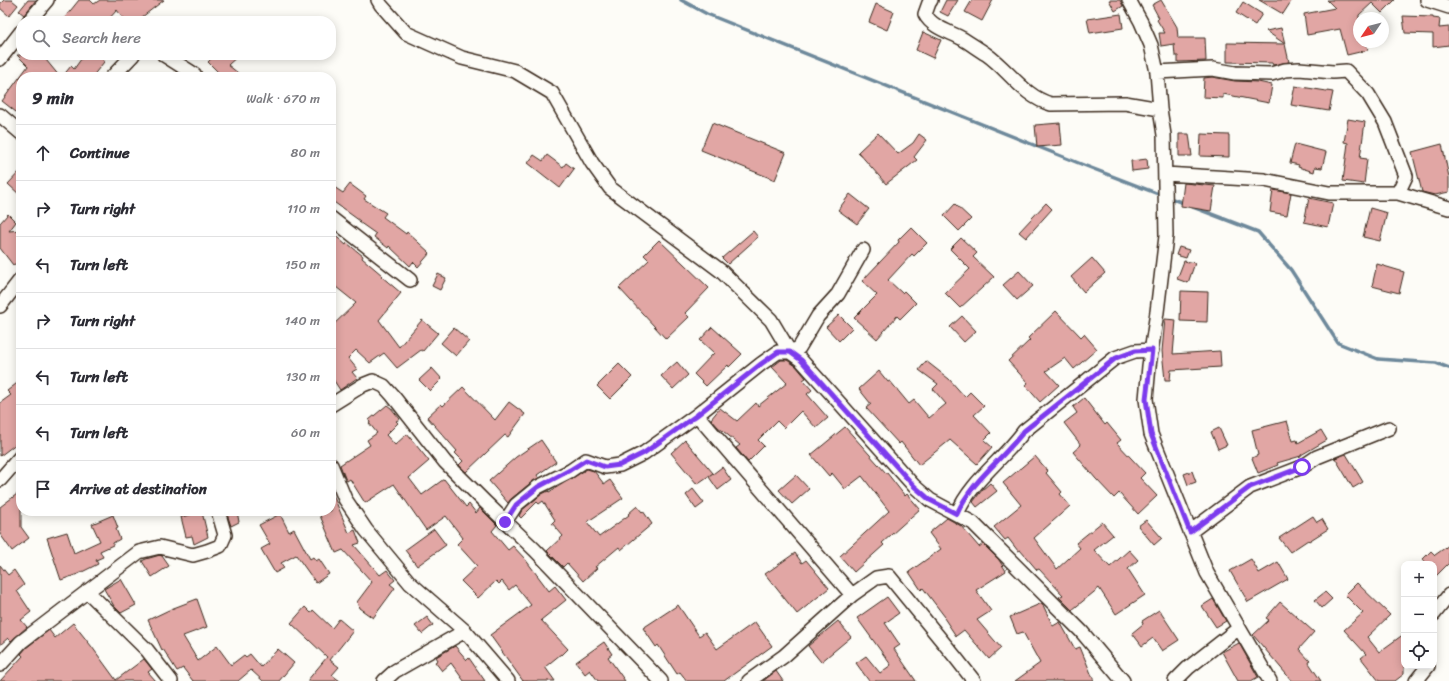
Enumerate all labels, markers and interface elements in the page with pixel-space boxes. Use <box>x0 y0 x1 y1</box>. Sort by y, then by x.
north arrow <box>1353 12 1389 48</box>
search box <box>16 16 336 60</box>
text: Search here <box>62 25 141 51</box>
icon: search <box>30 27 52 49</box>
text: 9 min <box>32 83 74 113</box>
text: Walk · 670 m <box>246 87 320 110</box>
text: Continue <box>70 140 130 166</box>
text: 80 m <box>291 141 320 164</box>
icon: ahead <box>32 142 54 164</box>
text: Turn right <box>70 196 135 222</box>
text: 110 m <box>287 197 320 220</box>
icon: right <box>32 198 54 220</box>
text: Turn left <box>70 252 128 278</box>
text: 150 m <box>285 253 320 276</box>
icon: left <box>32 254 54 276</box>
text: Turn right <box>70 308 135 334</box>
text: 140 m <box>285 309 320 332</box>
icon: right <box>32 310 54 332</box>
text: Turn left <box>70 364 128 390</box>
text: 130 m <box>286 365 320 388</box>
icon: left <box>32 366 54 388</box>
text: Turn left <box>70 420 128 446</box>
text: 60 m <box>291 421 320 444</box>
icon: left <box>32 422 54 444</box>
route start <box>1293 458 1311 476</box>
text: Arrive at destination <box>70 476 207 502</box>
icon: arrive <box>32 478 54 500</box>
route end <box>496 513 514 531</box>
map controls <box>1401 561 1437 669</box>
button: + <box>1401 561 1437 597</box>
button: − <box>1401 597 1437 633</box>
button: locate <box>1401 633 1437 669</box>

